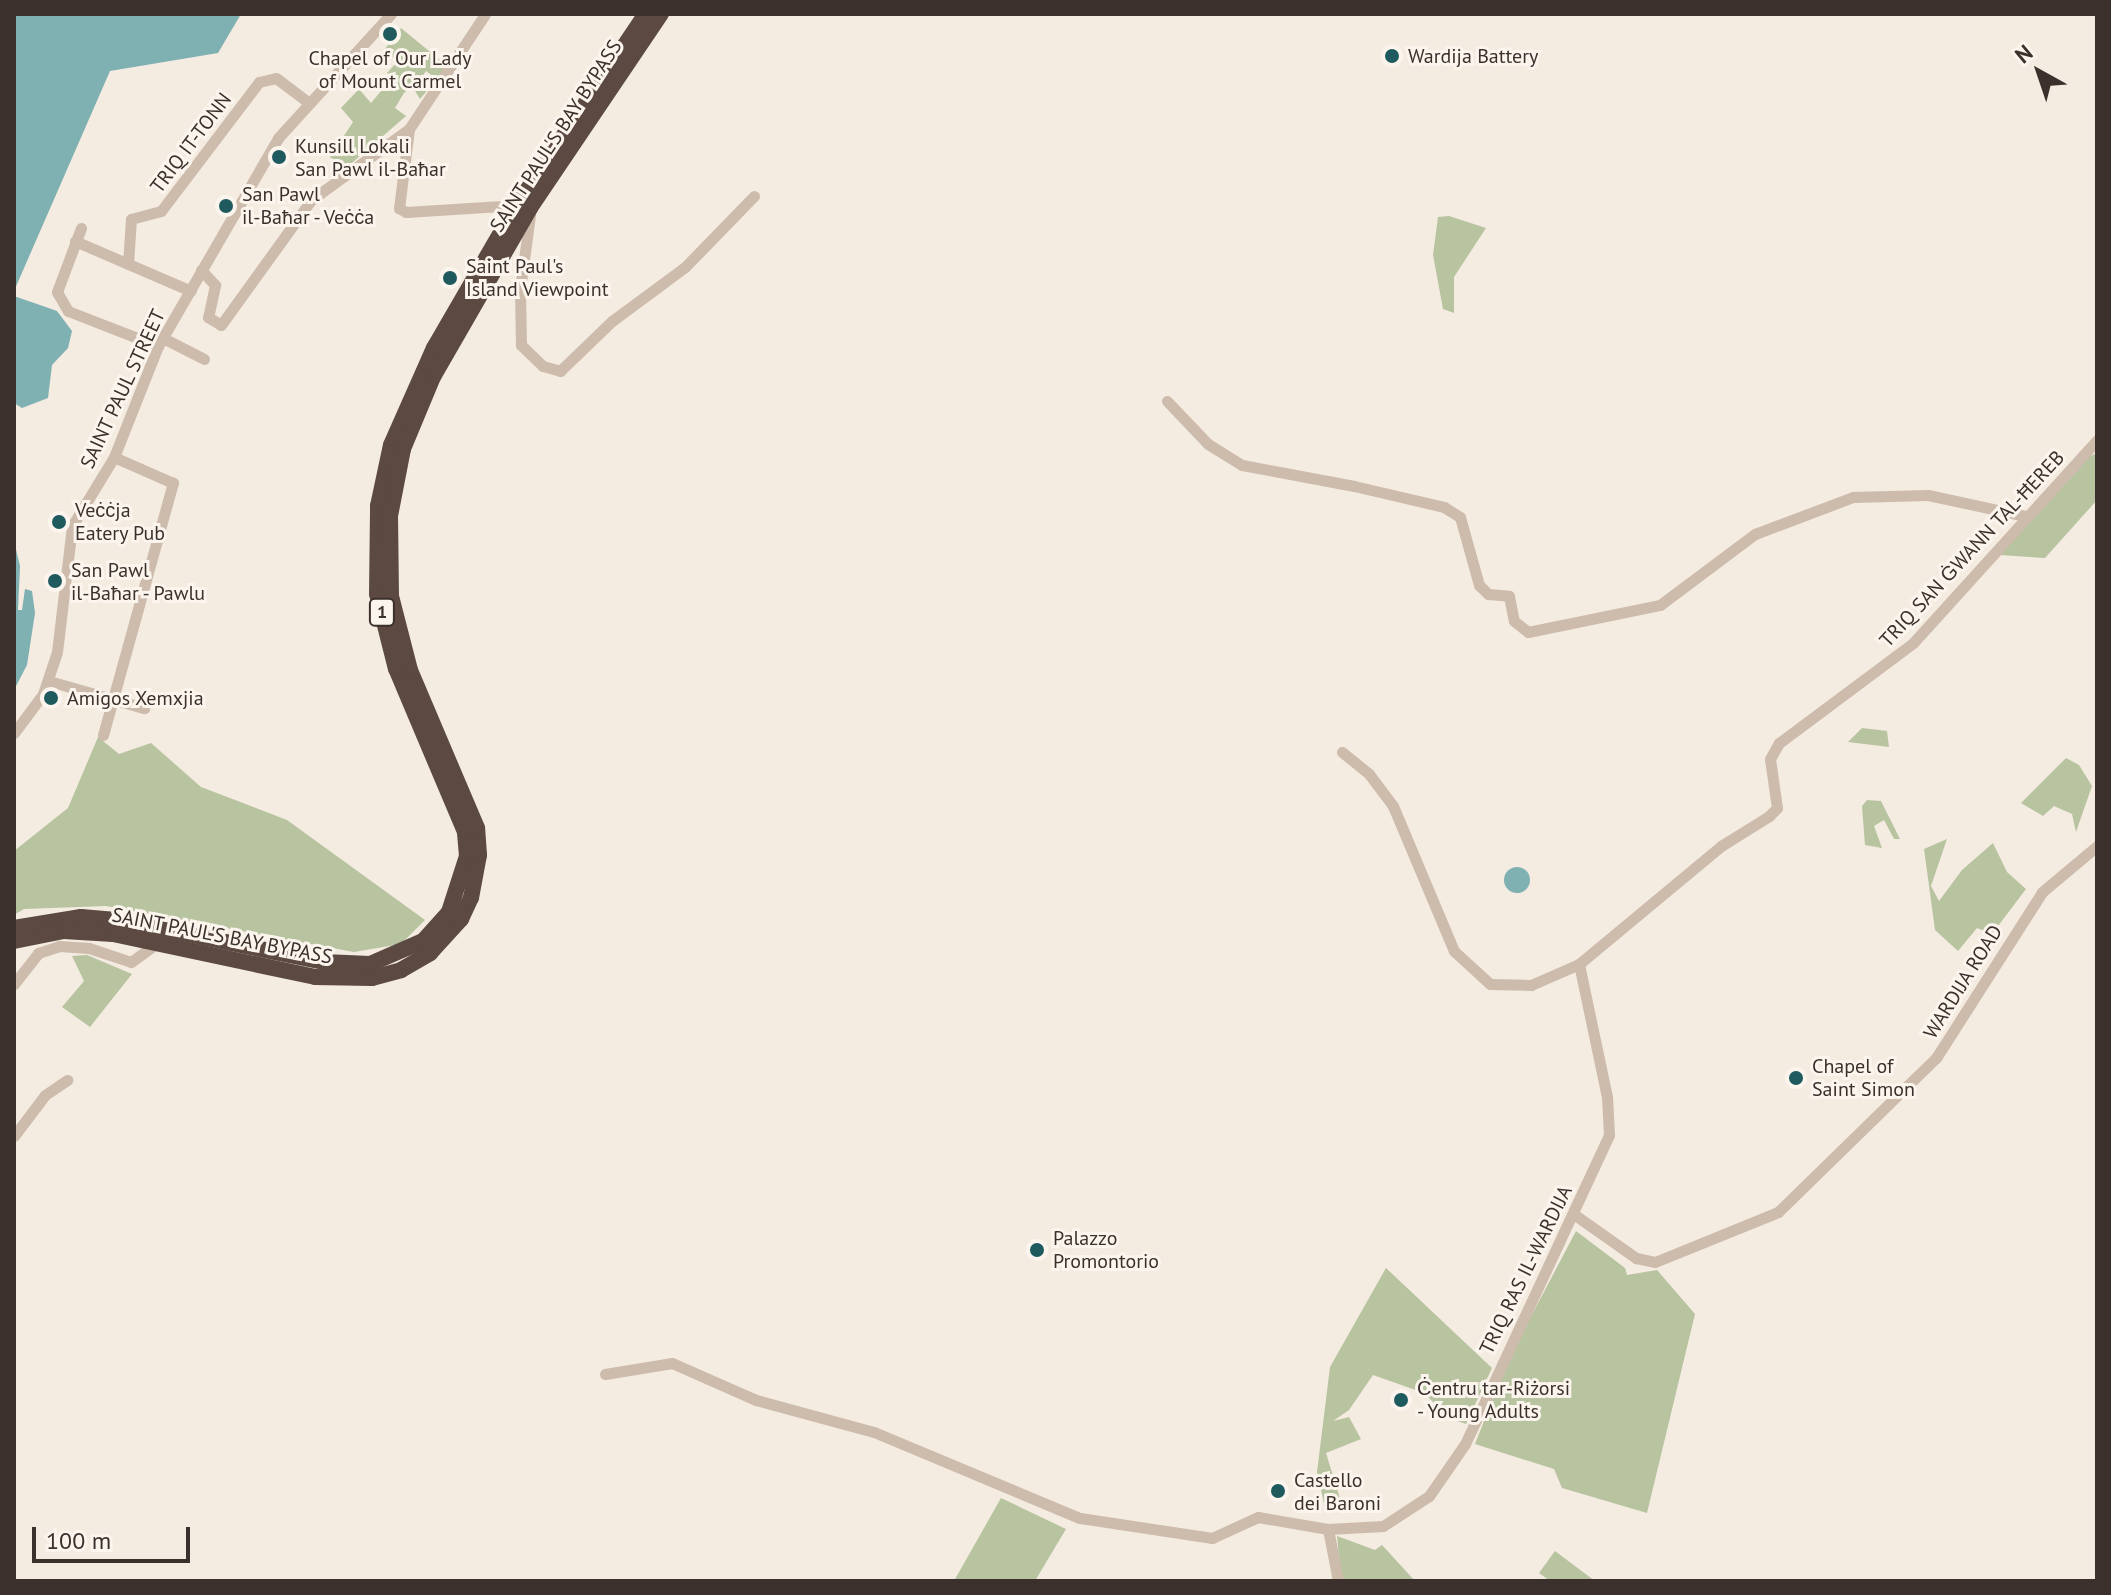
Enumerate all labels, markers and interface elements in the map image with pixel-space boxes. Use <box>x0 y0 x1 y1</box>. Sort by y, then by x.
marker: Chapel of Our Lady of Mount Carmel <box>381 25 399 43</box>
north arrow <box>1999 32 2079 112</box>
street label: SAINT PAUL'S BAY BYPASS <box>485 35 627 237</box>
text: N <box>2009 38 2038 69</box>
place label: Wardija Battery <box>1408 44 1538 68</box>
place label: Chapel of Our Lady of Mount Carmel <box>308 46 472 93</box>
marker: Wardija Battery <box>1383 47 1401 65</box>
street label: TRIQ IT-TONN <box>146 88 236 198</box>
place label: Kunsill Lokali San Pawl il-Baħar <box>295 134 446 181</box>
marker: Kunsill Lokali San Pawl il-Baħar <box>270 148 288 166</box>
place label: San Pawl il-Baħar - Veċċa <box>242 182 378 229</box>
marker: San Pawl il-Baħar - Veċċa <box>217 197 235 215</box>
place label: Saint Paul's Island Viewpoint <box>466 254 609 301</box>
marker: Saint Paul's Island Viewpoint <box>441 269 459 287</box>
street label: SAINT PAUL STREET <box>75 305 171 473</box>
street label: TRIQ SAN ĠWANN TAL-ĦEREB <box>1874 446 2070 652</box>
place label: Veċċja Eatery Pub <box>75 498 166 545</box>
marker: Veċċja Eatery Pub <box>50 513 68 531</box>
place label: San Pawl il-Baħar - Pawlu <box>71 558 208 605</box>
marker: San Pawl il-Baħar - Pawlu <box>46 572 64 590</box>
road number: 1 <box>368 598 396 626</box>
place label: Amigos Xemxjia <box>67 686 204 710</box>
marker: Amigos Xemxjia <box>42 689 60 707</box>
street label: SAINT PAUL'S BAY BYPASS <box>109 903 335 969</box>
street label: WARDIJA ROAD <box>1918 920 2008 1044</box>
place label: Chapel of Saint Simon <box>1812 1054 1915 1101</box>
marker: Chapel of Saint Simon <box>1787 1069 1805 1087</box>
street label: TRIQ RAS IL-WARDIJA <box>1475 1182 1577 1358</box>
place label: Palazzo Promontorio <box>1053 1226 1159 1273</box>
marker: Palazzo Promontorio <box>1028 1241 1046 1259</box>
place label: Ċentru tar-Riżorsi - Young Adults <box>1417 1376 1570 1423</box>
marker: Ċentru tar-Riżorsi - Young Adults <box>1392 1391 1410 1409</box>
place label: Castello dei Baroni <box>1294 1468 1381 1515</box>
marker: Castello dei Baroni <box>1269 1482 1287 1500</box>
scale bar <box>36 1511 194 1561</box>
text: 100 m <box>46 1525 111 1556</box>

